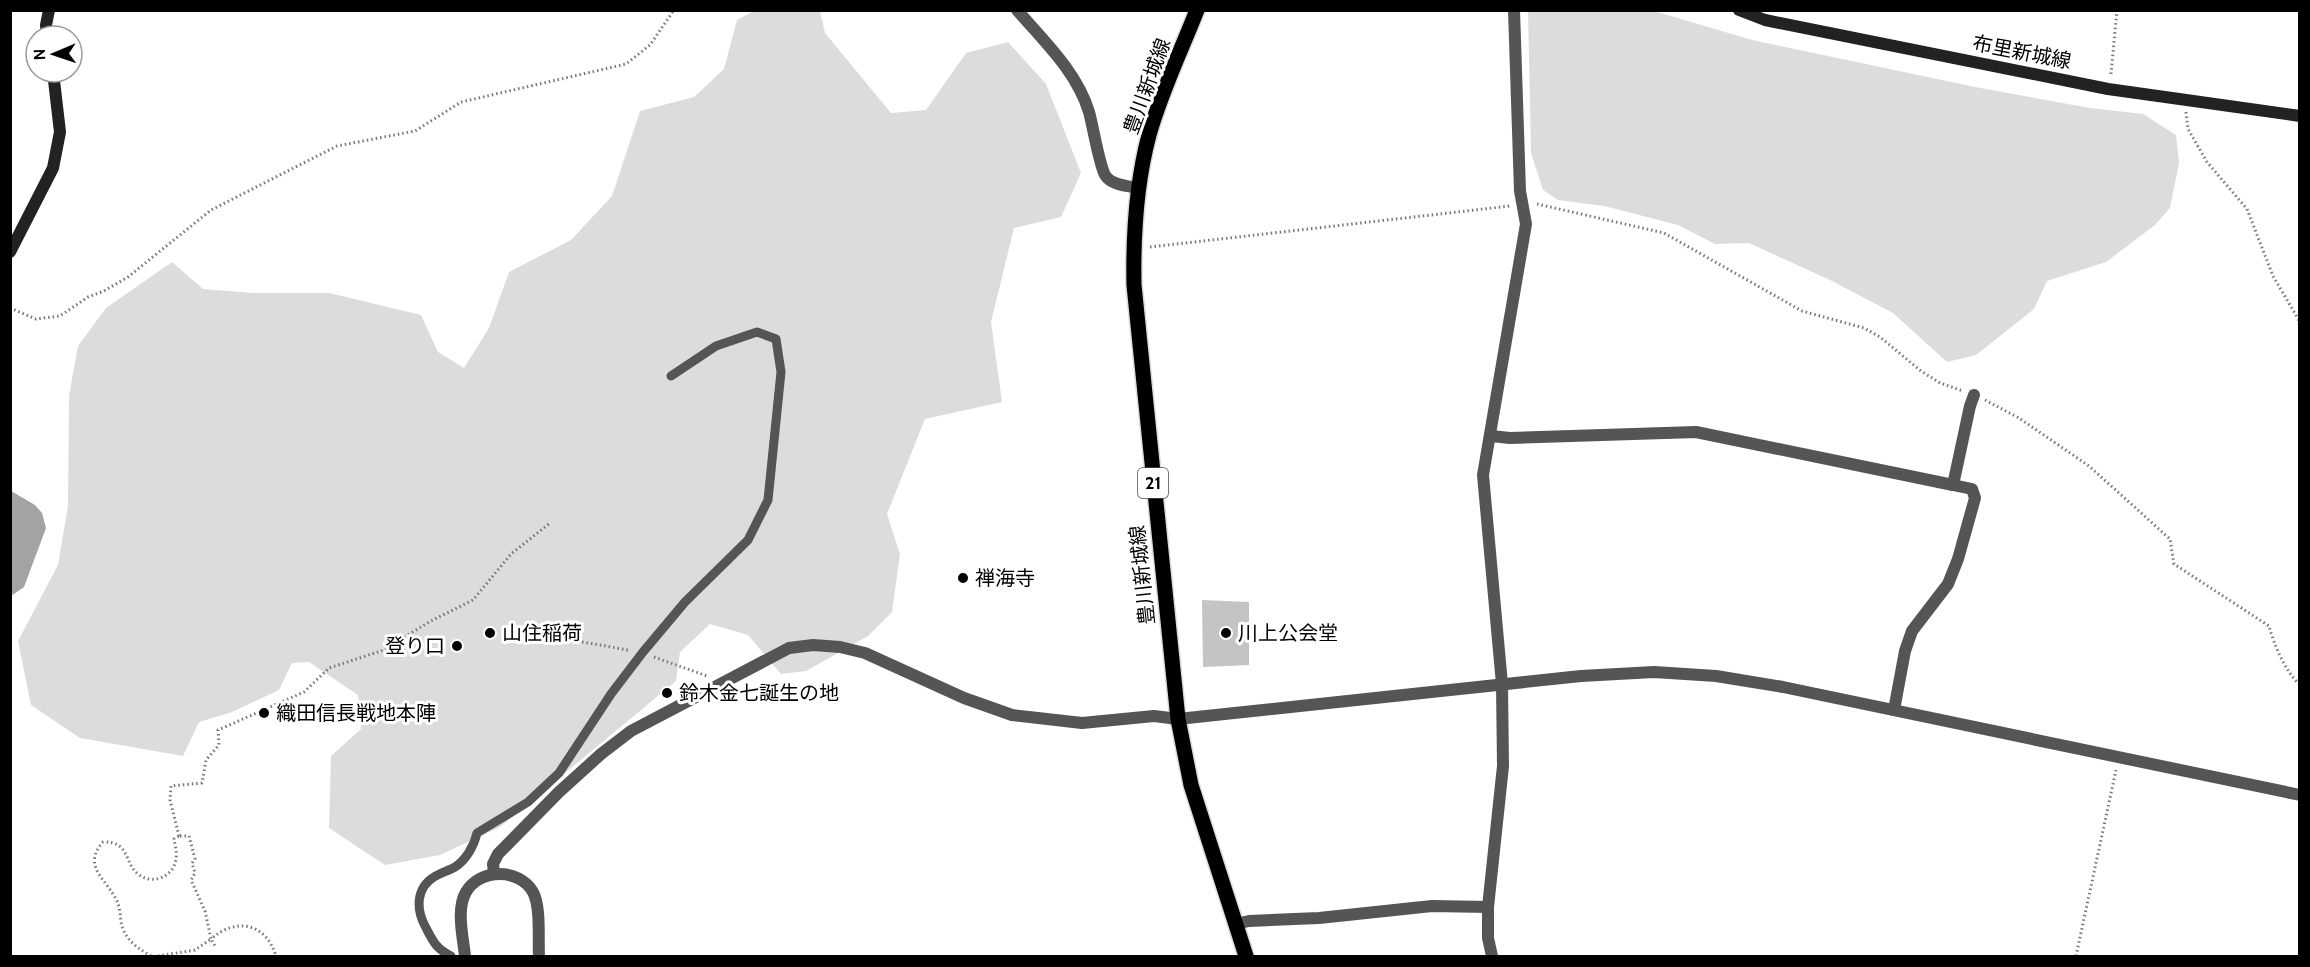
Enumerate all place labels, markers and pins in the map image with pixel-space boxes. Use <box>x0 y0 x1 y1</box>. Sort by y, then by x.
place label: 禅海寺 <box>975 566 1035 590</box>
marker: 禅海寺 <box>956 571 970 585</box>
place label: 山住稲荷 <box>502 621 582 645</box>
place label: 川上公会堂 <box>1238 621 1338 645</box>
marker: 山住稲荷 <box>483 626 497 640</box>
marker: 川上公会堂 <box>1219 626 1233 640</box>
place label: 登り口 <box>385 634 445 658</box>
marker: 登り口 <box>450 639 464 653</box>
place label: 鈴木金七誕生の地 <box>679 681 839 705</box>
marker: 鈴木金七誕生の地 <box>660 686 674 700</box>
place label: 織田信長戦地本陣 <box>276 701 436 725</box>
marker: 織田信長戦地本陣 <box>257 706 271 720</box>

